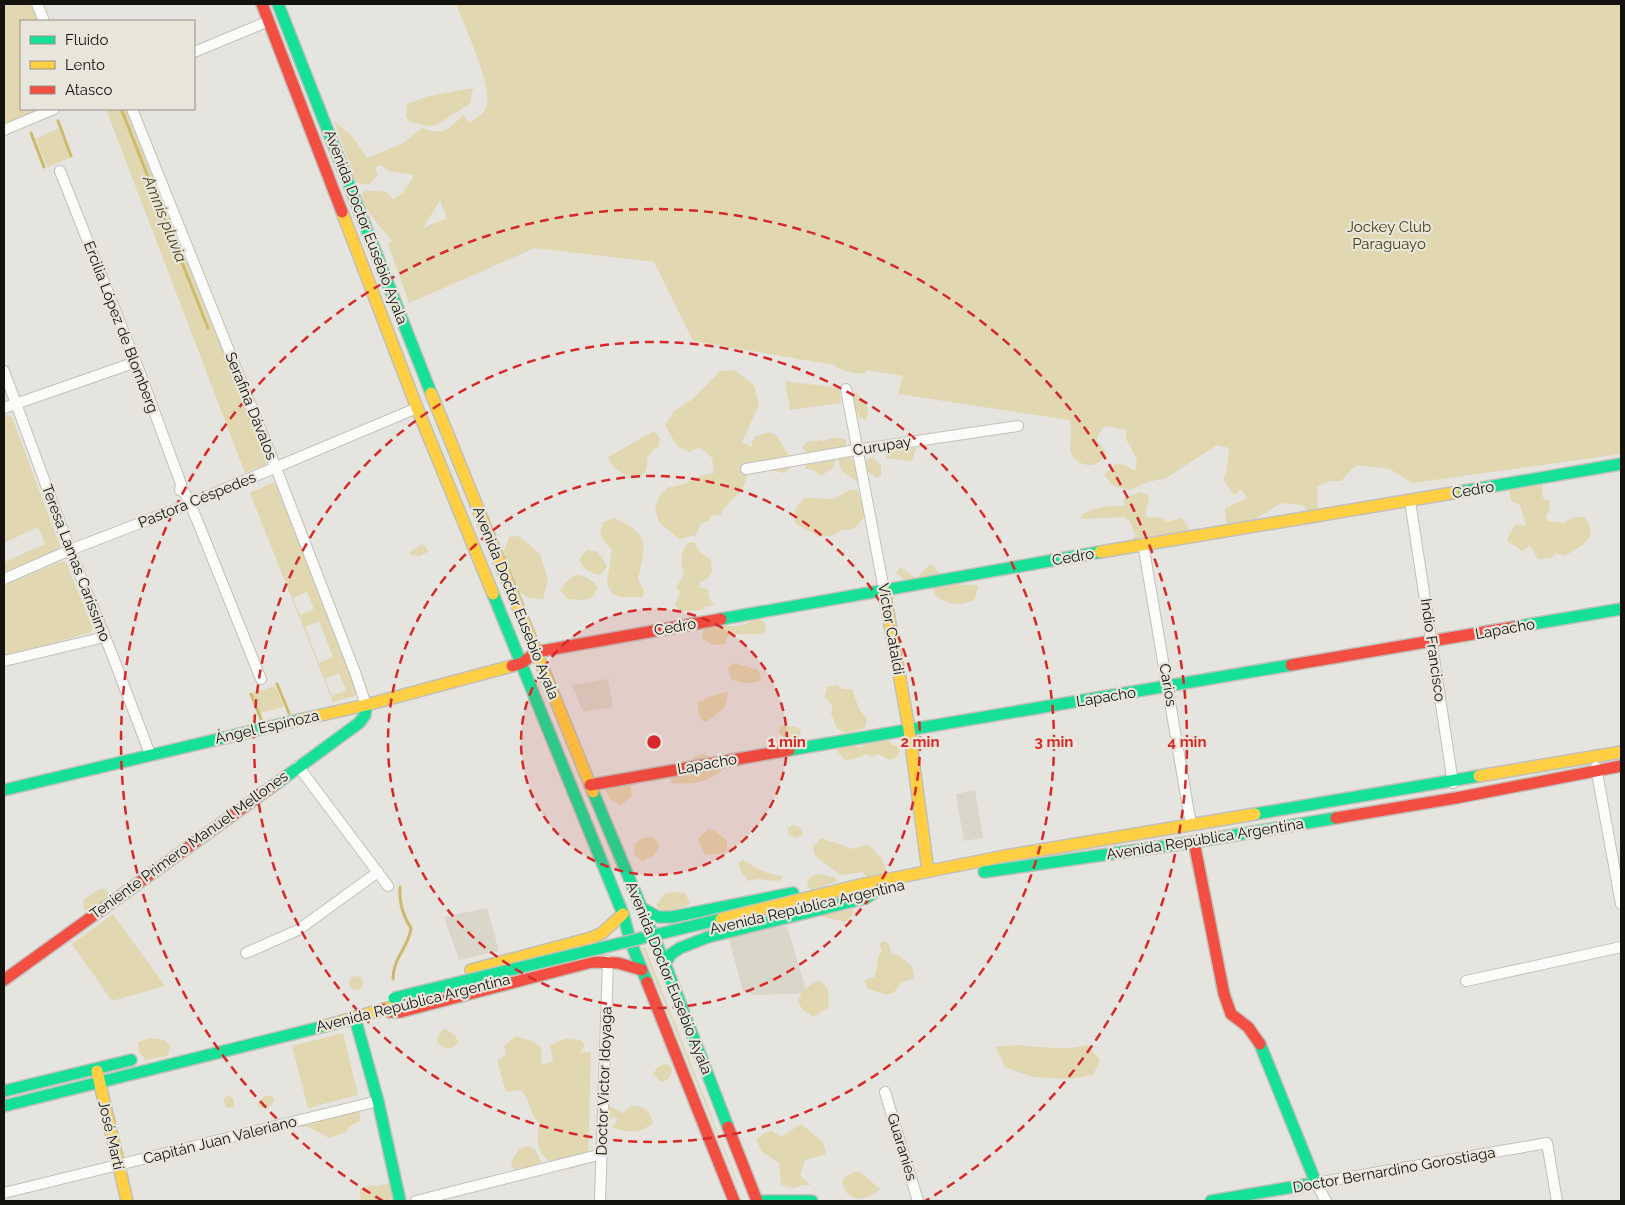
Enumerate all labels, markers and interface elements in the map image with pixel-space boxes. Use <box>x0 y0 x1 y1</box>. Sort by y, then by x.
legend <box>20 20 195 110</box>
text: Fluido <box>65 31 108 49</box>
text: Lento <box>65 56 105 74</box>
text: Atasco <box>65 81 112 99</box>
street label: Avenida Doctor Eusebio Ayala <box>321 127 411 327</box>
water label: Amnis pluvia <box>139 172 191 266</box>
park label: Jockey Club Paraguayo <box>1347 218 1431 253</box>
street label: Ercilia López de Blomberg <box>80 238 162 416</box>
street label: Serafina Dávalos <box>221 350 281 462</box>
street label: Curupay <box>852 433 912 459</box>
street label: Pastora Céspedes <box>135 468 259 532</box>
street label: Cedro <box>1451 477 1496 503</box>
street label: Teresa Lamas Caríssimo <box>38 482 114 644</box>
street label: Avenida Doctor Eusebio Ayala <box>469 504 563 702</box>
street label: Cedro <box>1051 544 1096 570</box>
street label: Victor Cataldi <box>874 582 908 676</box>
street label: Indio Francisco <box>1417 597 1449 703</box>
street label: Cedro <box>653 614 698 640</box>
street label: Lapacho <box>1474 615 1536 643</box>
street label: Carios <box>1155 662 1181 708</box>
street label: Lapacho <box>1075 683 1137 711</box>
street label: Ángel Espinoza <box>213 706 321 748</box>
centre of rings <box>645 733 663 751</box>
text: 1 min <box>768 733 806 751</box>
text: 2 min <box>901 733 939 751</box>
text: 3 min <box>1035 733 1073 751</box>
text: 4 min <box>1167 733 1207 751</box>
street label: Lapacho <box>676 750 738 778</box>
street label: Teniente Primero Manuel Mellones <box>86 767 292 923</box>
street label: Avenida República Argentina <box>1105 815 1305 863</box>
street label: Avenida República Argentina <box>708 876 906 938</box>
street label: Avenida Doctor Eusebio Ayala <box>622 879 716 1077</box>
street label: Avenida República Argentina <box>314 970 512 1036</box>
street label: Doctor Victor Idoyaga <box>592 1006 616 1156</box>
street label: José Martí <box>94 1099 128 1172</box>
street label: Guaranies <box>883 1111 921 1183</box>
street label: Capitán Juan Valeriano <box>141 1112 299 1168</box>
street label: Doctor Bernardino Gorostiaga <box>1291 1143 1497 1197</box>

